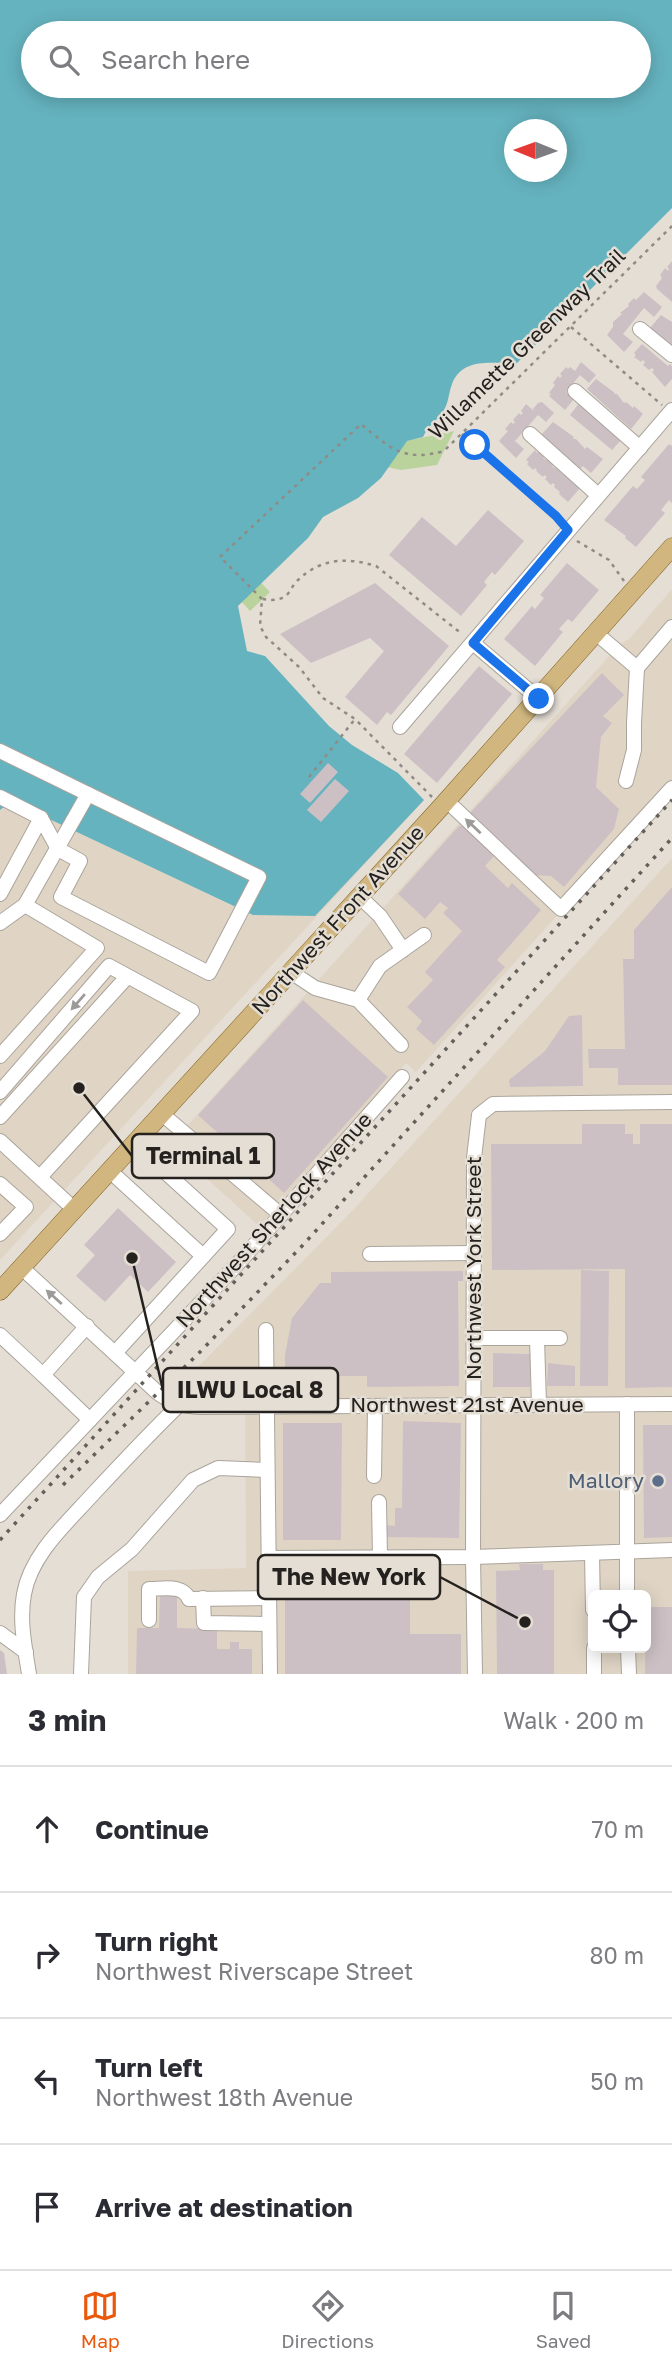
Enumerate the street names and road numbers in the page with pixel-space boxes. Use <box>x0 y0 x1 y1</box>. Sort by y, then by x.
street label: Willamette Greenway Trail <box>422 242 630 444</box>
street label: Northwest Front Avenue <box>245 819 429 1019</box>
street label: Northwest Sherlock Avenue <box>170 1106 377 1332</box>
street label: Northwest York Street <box>460 1156 486 1380</box>
street label: Northwest 21st Avenue <box>350 1391 584 1417</box>

